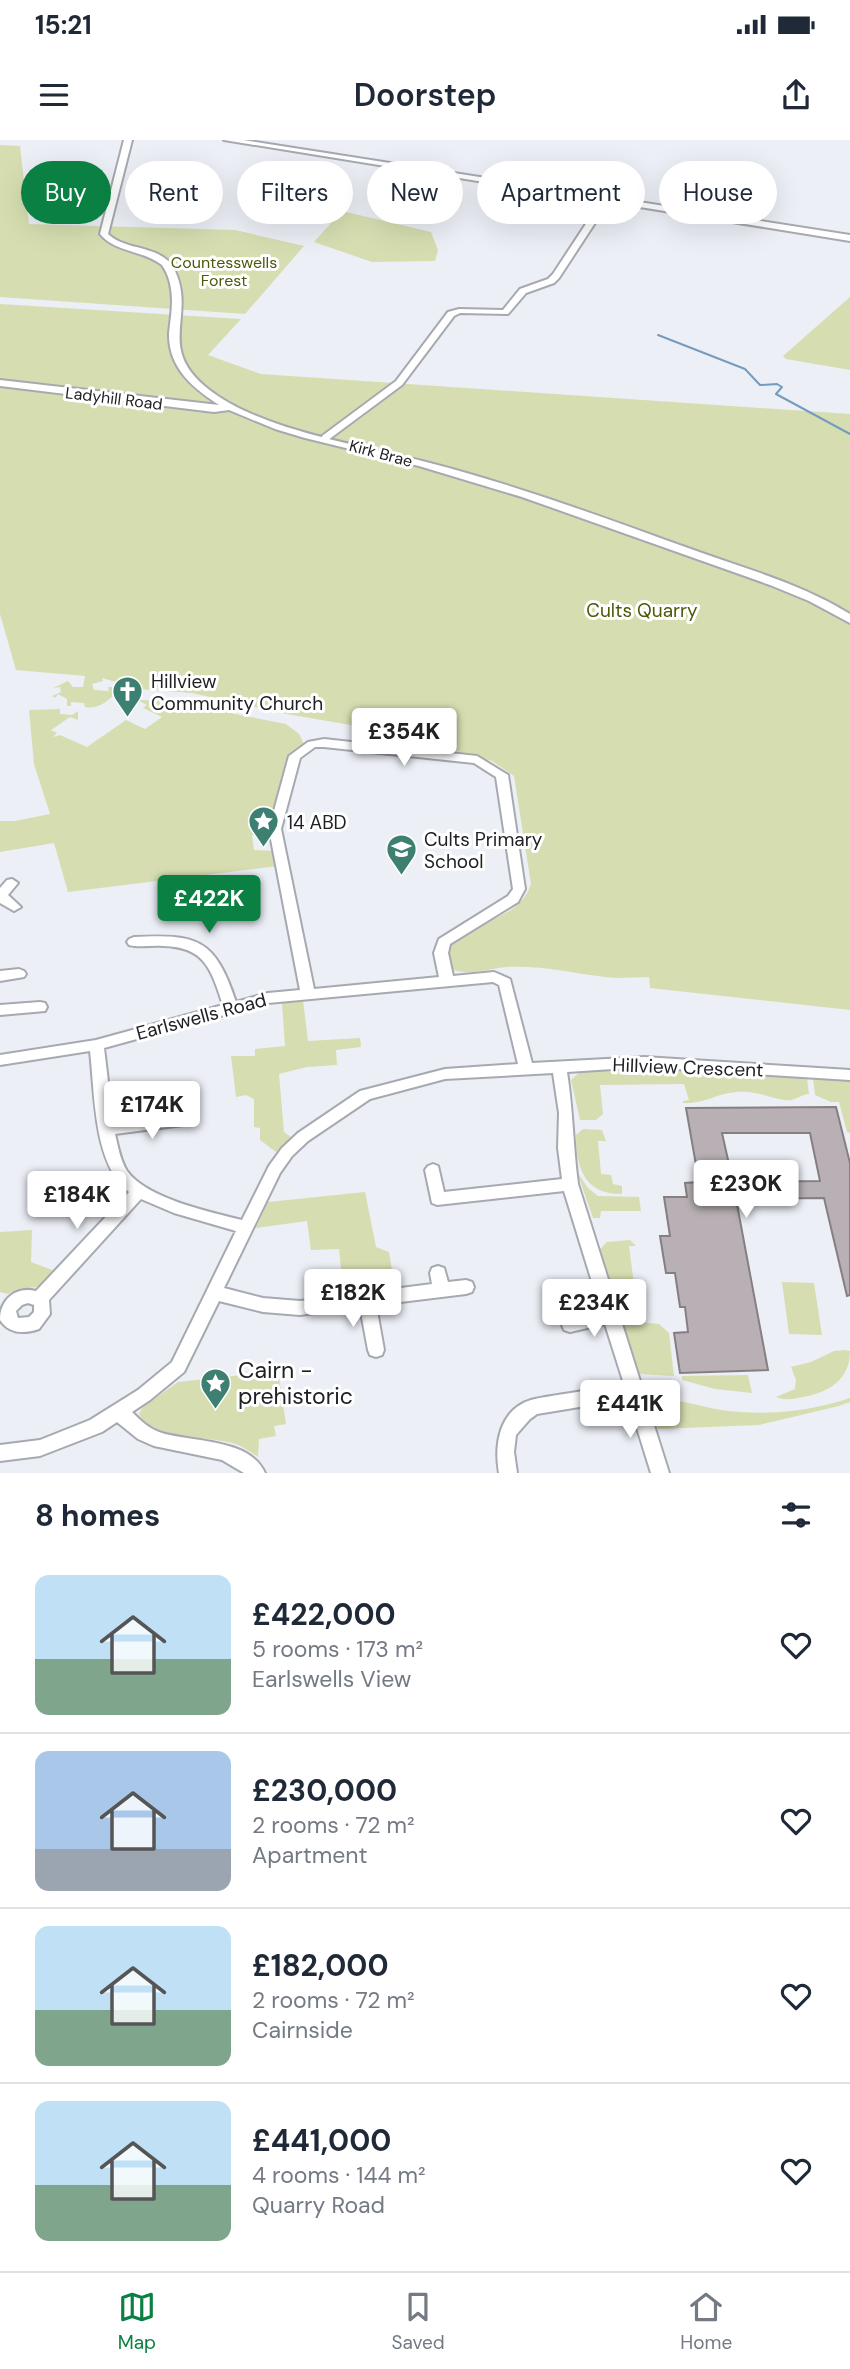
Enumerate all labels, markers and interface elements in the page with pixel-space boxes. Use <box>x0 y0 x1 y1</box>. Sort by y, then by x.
text: 15:21 <box>35 8 92 42</box>
text: Doorstep <box>354 74 496 116</box>
icon: menu <box>35 76 73 114</box>
icon: share <box>777 76 815 114</box>
chip: Buy <box>21 161 111 224</box>
chip: Rent <box>125 161 223 224</box>
chip: Filters <box>237 161 353 224</box>
chip: New <box>367 161 463 224</box>
chip: Apartment <box>477 161 645 224</box>
chip: House <box>659 161 777 224</box>
park label: Countesswells Forest <box>171 252 277 291</box>
street label: Ladyhill Road <box>64 382 164 415</box>
street label: Kirk Brae <box>347 435 415 472</box>
park label: Cults Quarry <box>586 598 698 623</box>
place label: Hillview Community Church <box>151 669 323 716</box>
church icon: Hillview Community Church <box>111 675 145 719</box>
pin: £354K <box>355 708 453 768</box>
text: £354K <box>368 716 440 746</box>
place icon: 14 ABD <box>247 805 281 849</box>
place label: 14 ABD <box>287 810 347 835</box>
place label: Cults Primary School <box>424 827 543 874</box>
school or university icon: Cults Primary School <box>384 833 418 877</box>
pin: £422K <box>160 876 258 935</box>
text: £422K <box>174 883 244 913</box>
street label: Earlswells Road <box>133 987 269 1046</box>
street label: Hillview Crescent <box>612 1052 764 1083</box>
pin: £174K <box>103 1082 201 1141</box>
text: £174K <box>120 1089 184 1119</box>
pin: £230K <box>697 1160 795 1220</box>
text: £230K <box>710 1168 782 1198</box>
pin: £184K <box>28 1172 126 1231</box>
text: £184K <box>43 1179 111 1209</box>
pin: £182K <box>304 1270 402 1329</box>
text: £182K <box>320 1277 386 1307</box>
pin: £234K <box>545 1280 643 1339</box>
text: £234K <box>558 1287 630 1317</box>
place label: Cairn - prehistoric <box>238 1355 353 1411</box>
place icon: Cairn - prehistoric <box>198 1366 232 1410</box>
pin: £441K <box>581 1380 679 1440</box>
text: £441K <box>596 1388 664 1418</box>
text: 8 homes <box>35 1496 160 1535</box>
icon: filters <box>777 1496 815 1534</box>
text: £422,000 <box>252 1595 396 1634</box>
icon: home <box>91 1603 175 1687</box>
icon: heart <box>777 1626 815 1664</box>
text: 5 rooms · 173 m² <box>252 1634 423 1664</box>
text: Earlswells View <box>252 1664 411 1694</box>
text: £230,000 <box>252 1771 397 1810</box>
icon: home <box>91 1779 175 1863</box>
icon: heart <box>777 1802 815 1840</box>
text: 2 rooms · 72 m² <box>252 1810 415 1840</box>
text: Apartment <box>252 1840 367 1870</box>
text: £182,000 <box>252 1946 389 1985</box>
icon: home <box>91 1954 175 2038</box>
icon: heart <box>777 1977 815 2015</box>
text: 2 rooms · 72 m² <box>252 1985 415 2015</box>
text: Cairnside <box>252 2015 353 2045</box>
text: £441,000 <box>252 2121 391 2160</box>
icon: home <box>91 2129 175 2213</box>
icon: heart <box>777 2152 815 2190</box>
text: 4 rooms · 144 m² <box>252 2160 426 2190</box>
text: Quarry Road <box>252 2190 385 2220</box>
tab: Map <box>118 2288 156 2355</box>
tab: Saved <box>392 2288 445 2355</box>
tab: Home <box>680 2288 732 2355</box>

